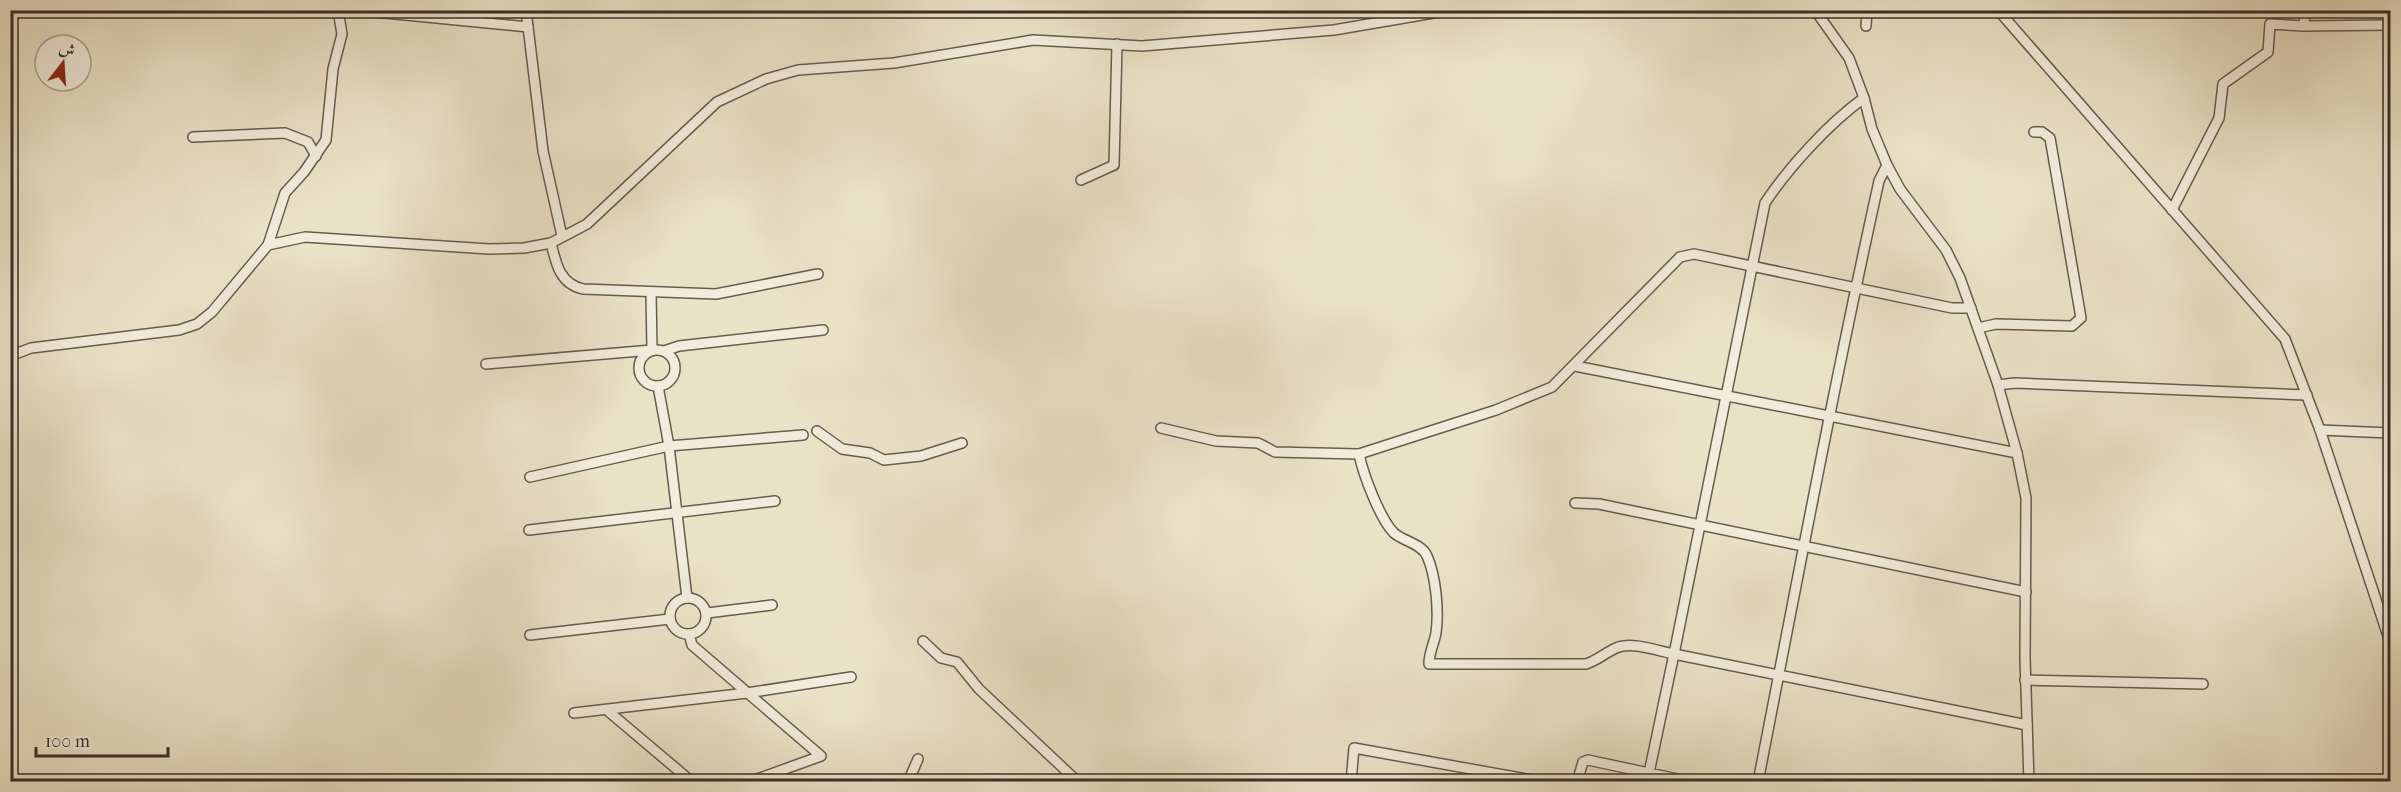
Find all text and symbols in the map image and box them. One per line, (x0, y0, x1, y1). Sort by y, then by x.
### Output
north arrow (33, 33, 93, 93)
text: ش (57, 38, 78, 61)
scale bar (36, 720, 168, 758)
text: 100 m (45, 731, 90, 752)

